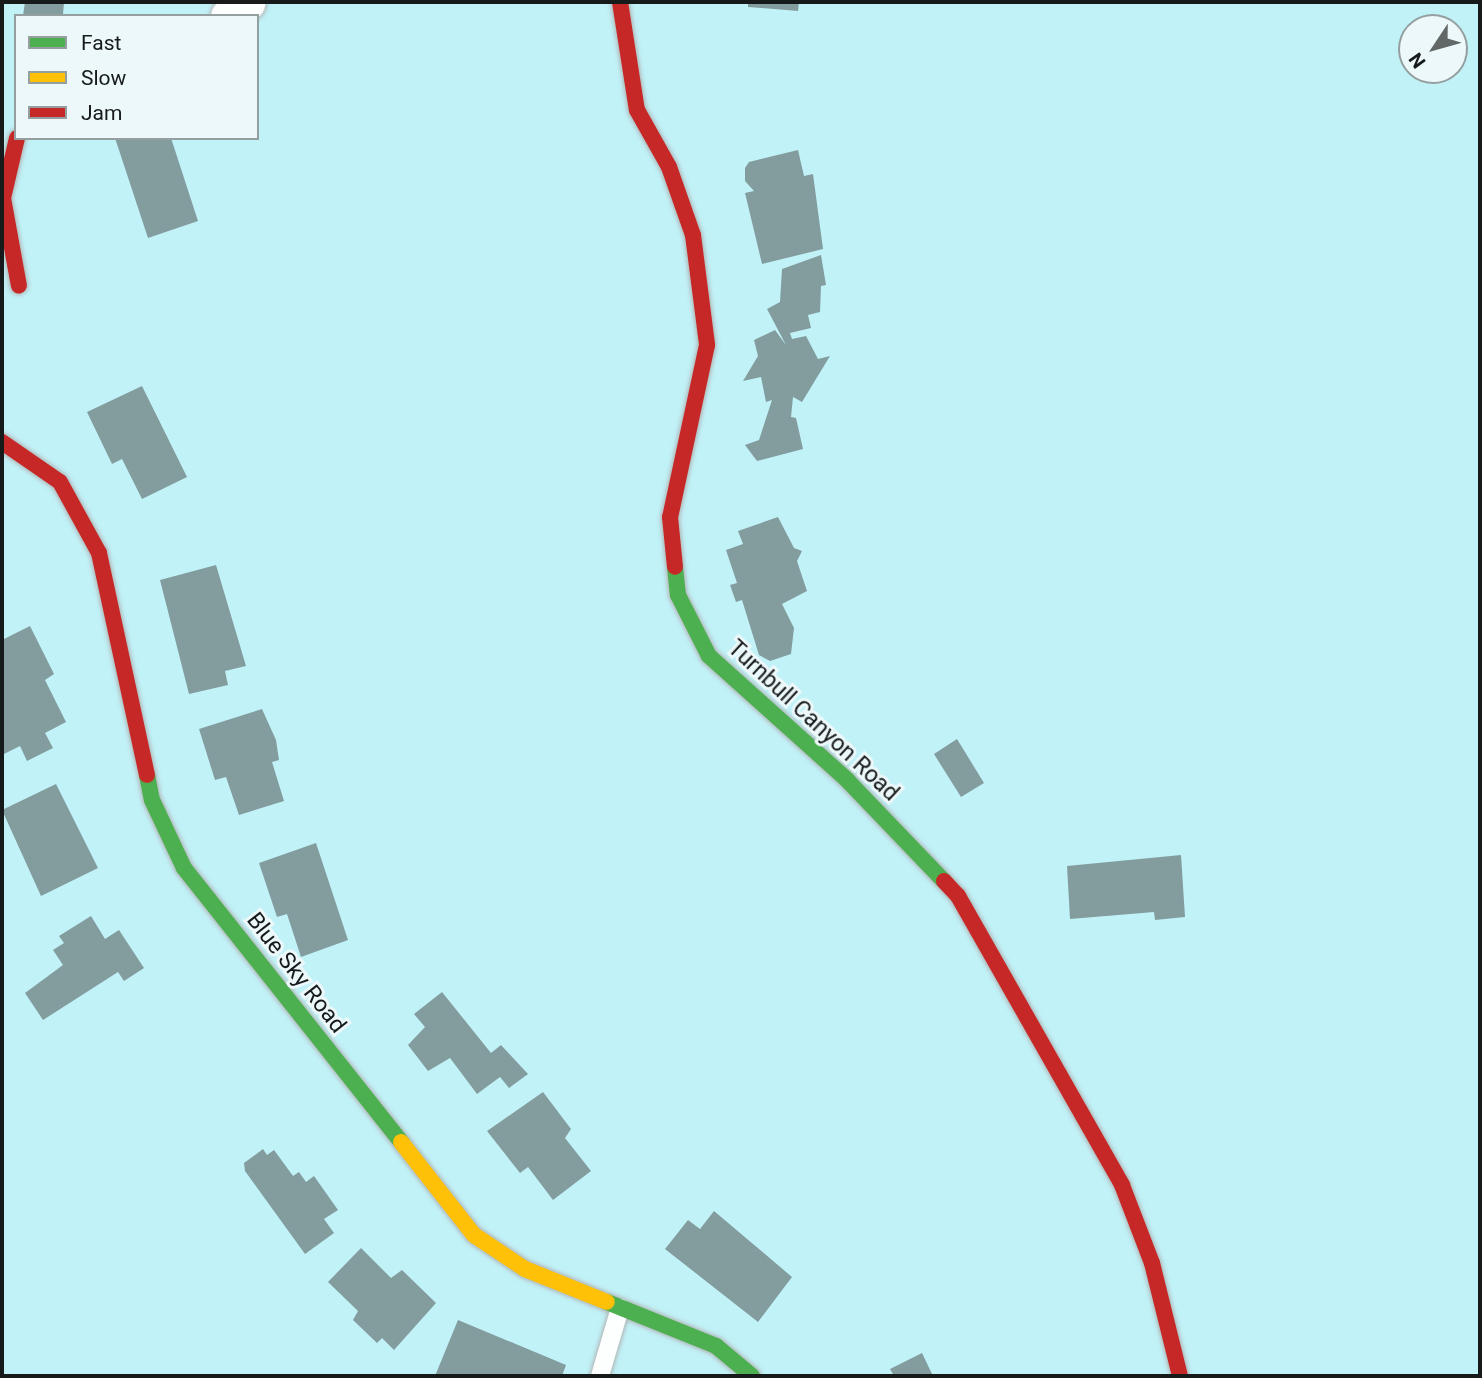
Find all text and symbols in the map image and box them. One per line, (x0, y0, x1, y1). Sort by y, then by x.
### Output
legend (14, 14, 259, 140)
north arrow (1398, 14, 1468, 84)
text: Fast (81, 31, 121, 55)
text: N (1404, 48, 1430, 73)
text: Slow (81, 66, 126, 90)
text: Jam (81, 101, 122, 125)
street label: Turnbull Canyon Road (722, 635, 904, 807)
street label: Blue Sky Road (240, 907, 352, 1039)

